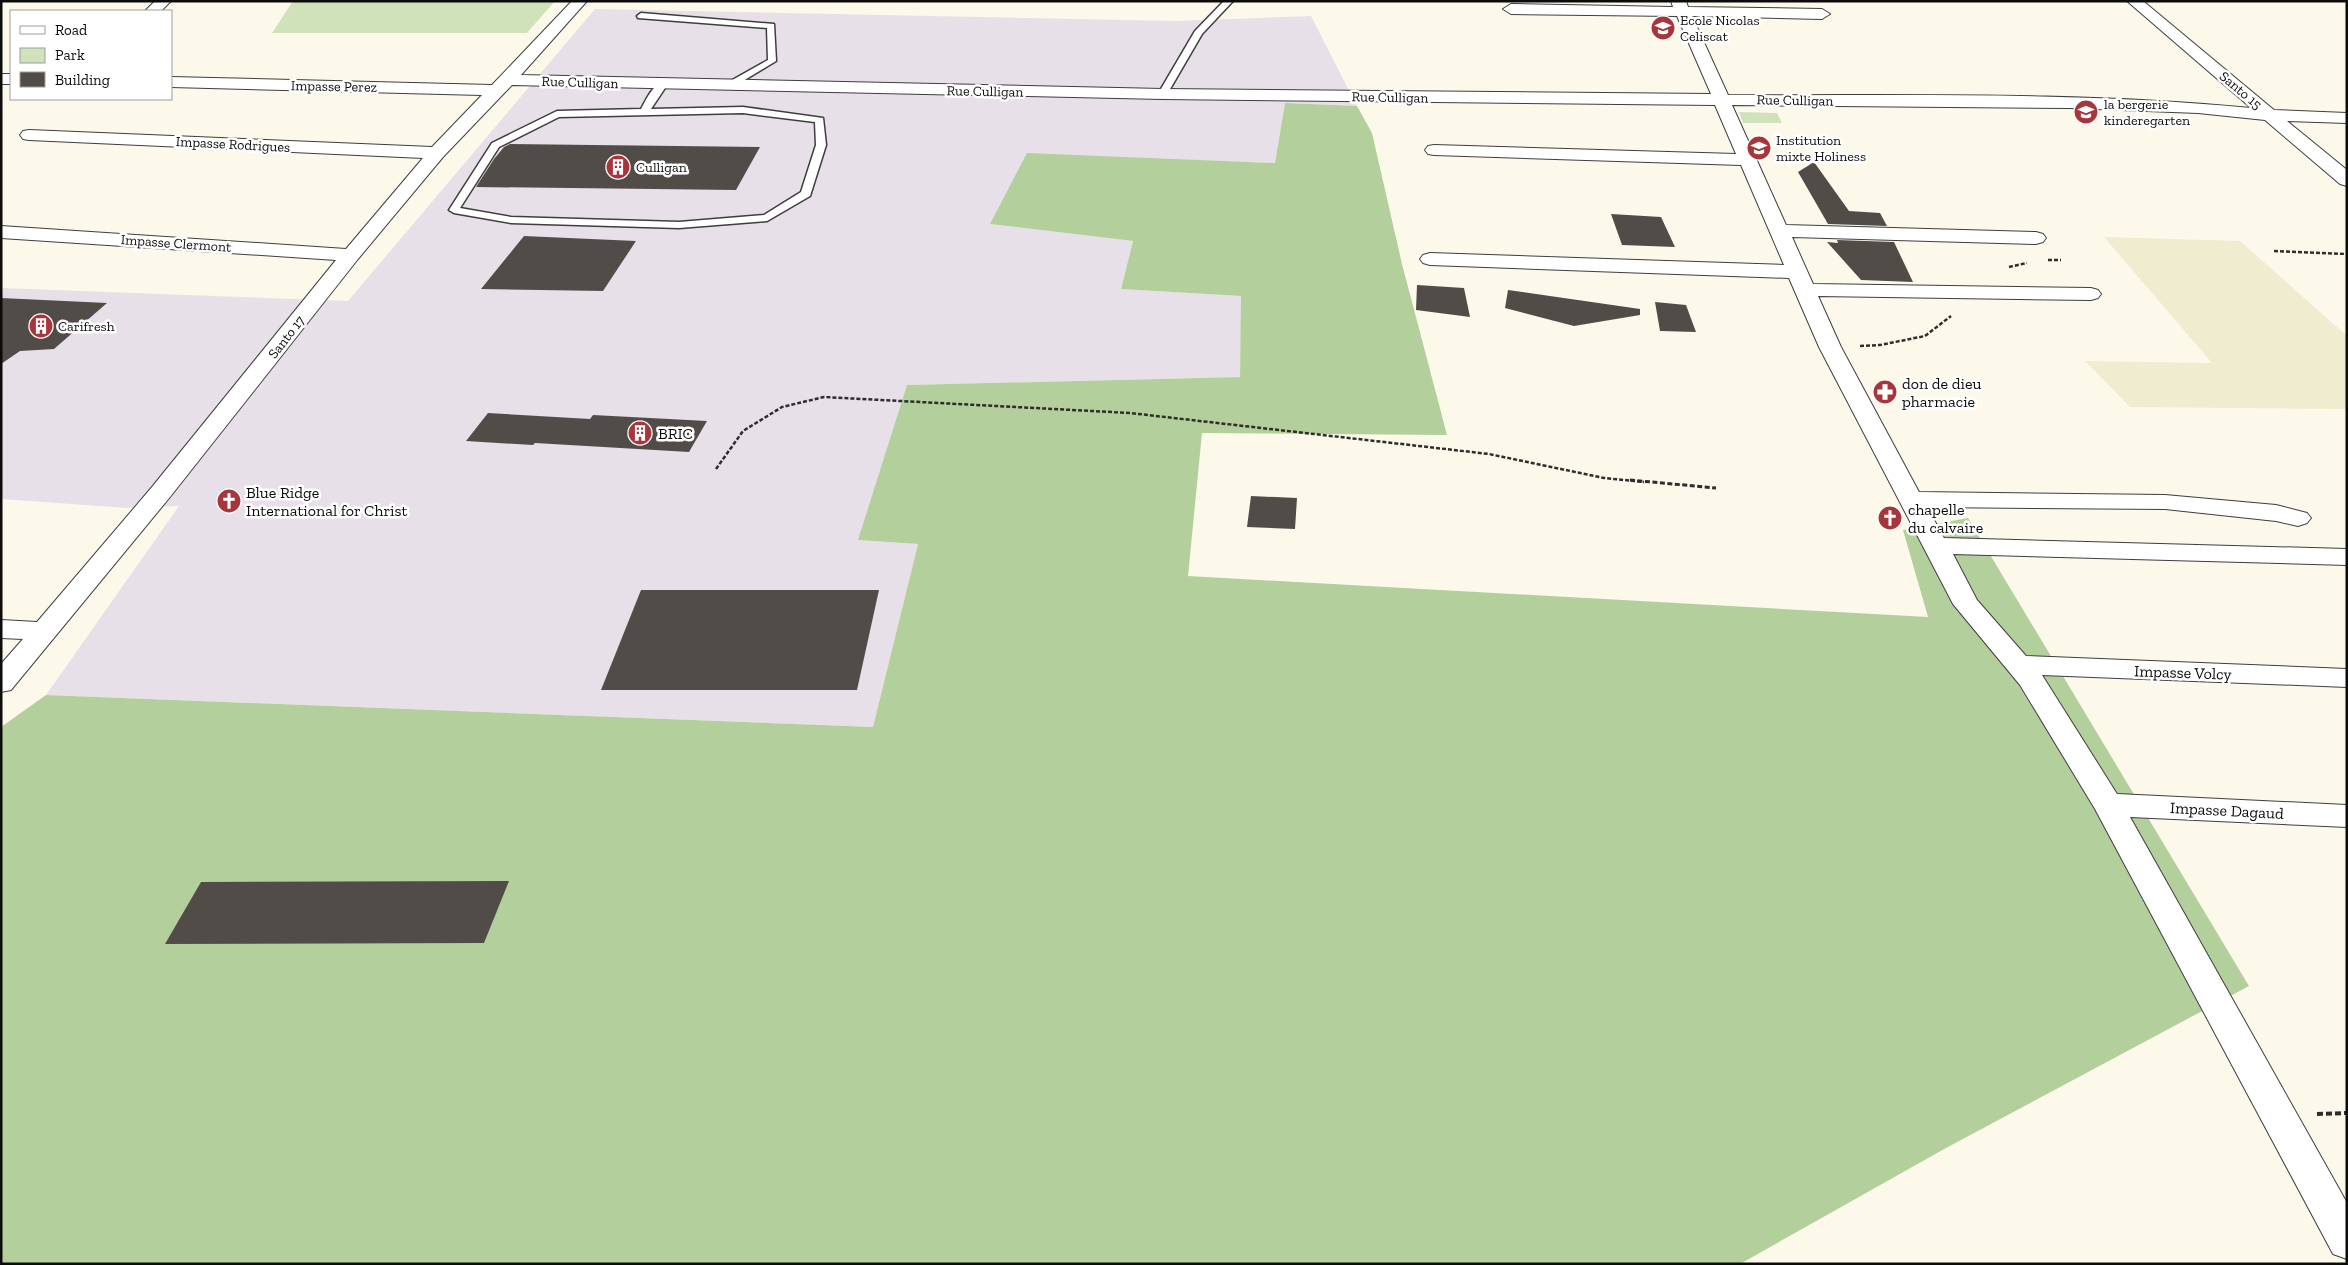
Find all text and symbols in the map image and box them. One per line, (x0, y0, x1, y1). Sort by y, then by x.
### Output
legend (10, 10, 172, 100)
place label: Ecole Nicolas Celiscat (1680, 12, 1760, 45)
school or university icon: Ecole Nicolas Celiscat (1650, 15, 1676, 41)
text: Road (55, 21, 88, 39)
text: Park (55, 46, 85, 64)
street label: Santo 15 (2216, 68, 2265, 113)
text: Building (55, 71, 110, 89)
street label: Rue Culligan (541, 73, 619, 92)
street label: Impasse Perez (291, 77, 378, 96)
street label: Rue Culligan (946, 82, 1024, 101)
street label: Rue Culligan (1351, 88, 1429, 107)
street label: Rue Culligan (1756, 91, 1834, 110)
place label: la bergerie kinderegarten (2104, 96, 2190, 129)
school or university icon: la bergerie kinderegarten (2073, 99, 2099, 125)
place label: Institution mixte Holiness (1776, 132, 1866, 165)
street label: Impasse Rodrigues (175, 133, 291, 156)
school or university icon: Institution mixte Holiness (1746, 135, 1772, 161)
building icon: Culligan (605, 154, 631, 180)
place label: Culligan (636, 159, 687, 176)
street label: Impasse Clermont (120, 231, 233, 256)
street label: Santo 17 (264, 312, 309, 362)
building icon: Carifresh (28, 313, 54, 339)
place label: Carifresh (58, 318, 115, 335)
place label: don de dieu pharmacie (1902, 374, 1982, 411)
pharmacy icon: don de dieu pharmacie (1872, 379, 1898, 405)
building icon: BRIC (627, 420, 653, 446)
place label: BRIC (658, 424, 693, 443)
place label: Blue Ridge International for Christ (246, 483, 408, 520)
church icon: Blue Ridge International for Christ (216, 488, 242, 514)
place label: chapelle du calvaire (1908, 500, 1983, 537)
church icon: chapelle du calvaire (1877, 505, 1903, 531)
street label: Impasse Volcy (2134, 661, 2233, 684)
street label: Impasse Dagaud (2170, 798, 2285, 823)

